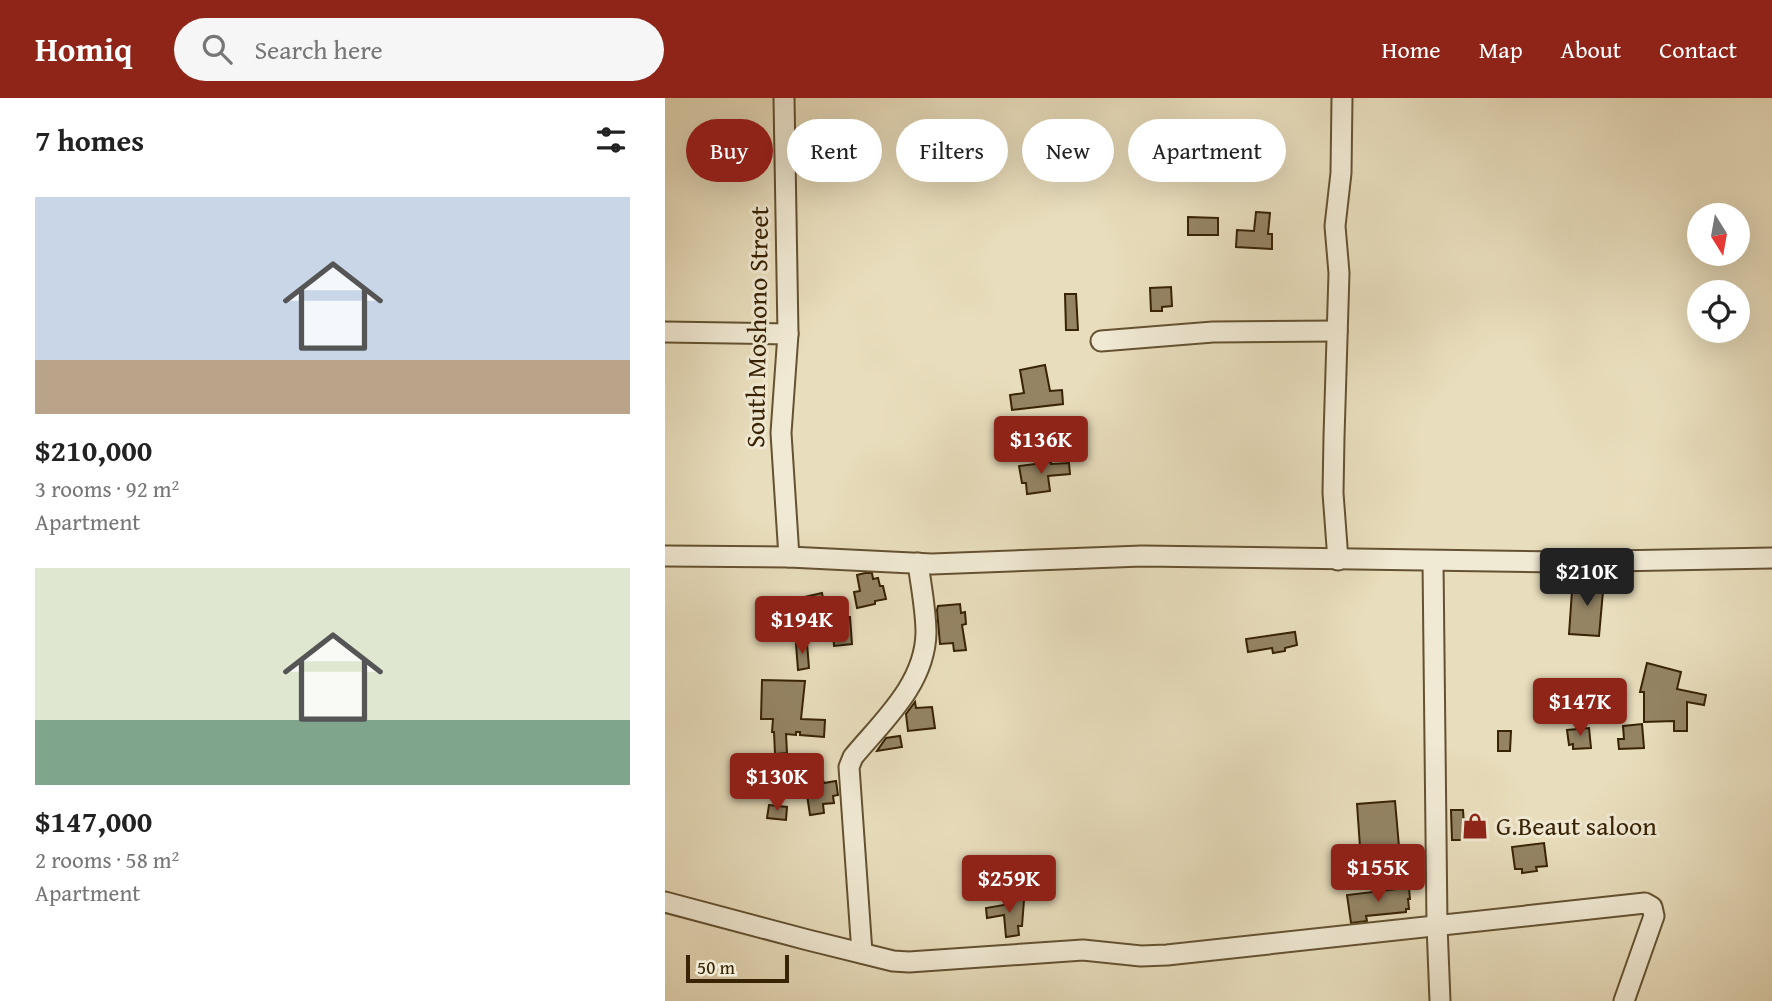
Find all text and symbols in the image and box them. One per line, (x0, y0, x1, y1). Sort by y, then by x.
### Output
search box (174, 18, 664, 81)
text: Homiq (35, 25, 132, 73)
icon: search (198, 30, 236, 68)
text: Search here (254, 30, 383, 69)
text: Home (1382, 32, 1441, 67)
text: Map (1479, 32, 1523, 67)
text: About (1561, 32, 1621, 67)
text: Contact (1659, 32, 1737, 67)
text: 7 homes (35, 118, 144, 162)
chip: Buy (686, 119, 773, 182)
chip: Rent (787, 119, 882, 182)
chip: Filters (896, 119, 1008, 182)
chip: New (1022, 119, 1114, 182)
chip: Apartment (1128, 119, 1286, 182)
icon: filters (592, 121, 630, 159)
north arrow (1687, 203, 1750, 266)
map controls (1687, 203, 1750, 343)
street label: South Moshono Street (735, 206, 778, 448)
icon: home (270, 243, 396, 369)
button: locate (1687, 280, 1750, 343)
pin: $136K (992, 416, 1090, 476)
text: $136K (1010, 422, 1072, 455)
text: $210,000 (35, 428, 152, 472)
text: 3 rooms · 92 m² (35, 472, 179, 505)
text: Apartment (35, 505, 140, 538)
pin: $210K (1538, 548, 1636, 608)
text: $210K (1556, 554, 1618, 587)
pin: $194K (753, 596, 851, 656)
text: $194K (771, 602, 833, 635)
icon: home (270, 614, 396, 740)
pin: $147K (1531, 678, 1629, 738)
text: $147K (1549, 684, 1611, 717)
pin: $130K (728, 754, 826, 813)
text: $130K (746, 759, 808, 792)
text: $147,000 (35, 799, 152, 843)
place label: G.Beaut saloon (1496, 806, 1657, 845)
shop icon: G.Beaut saloon (1460, 811, 1490, 841)
text: 2 rooms · 58 m² (35, 843, 179, 876)
pin: $155K (1329, 844, 1427, 904)
text: $155K (1347, 850, 1409, 883)
pin: $259K (960, 856, 1058, 915)
text: $259K (978, 861, 1040, 894)
text: Apartment (35, 876, 140, 909)
scale bar (686, 952, 789, 984)
text: 50 m (697, 953, 735, 981)

